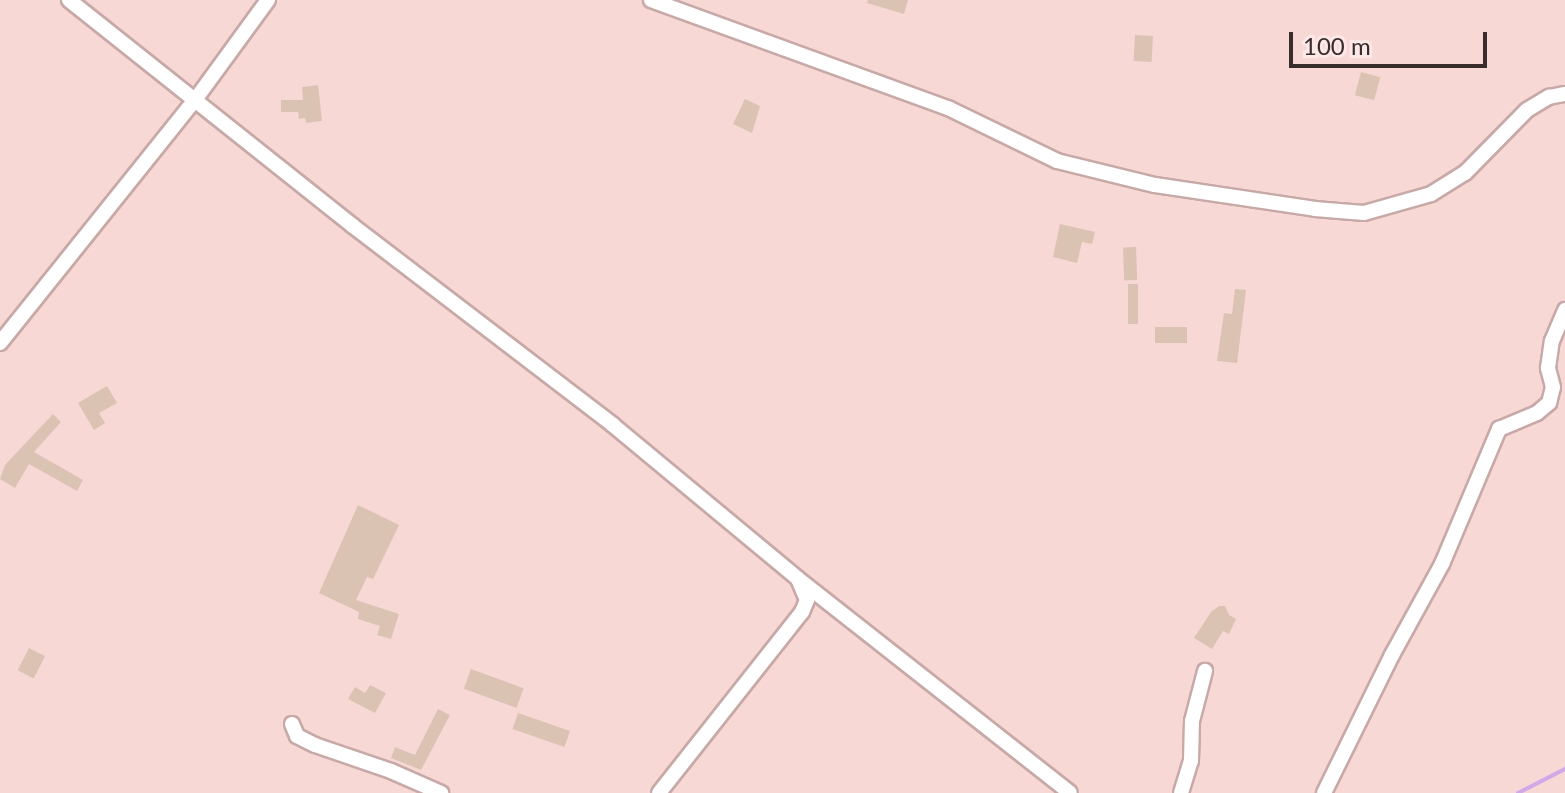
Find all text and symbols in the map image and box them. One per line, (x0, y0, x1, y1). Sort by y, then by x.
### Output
scale bar (1293, 16, 1491, 66)
text: 100 m (1303, 31, 1371, 60)

